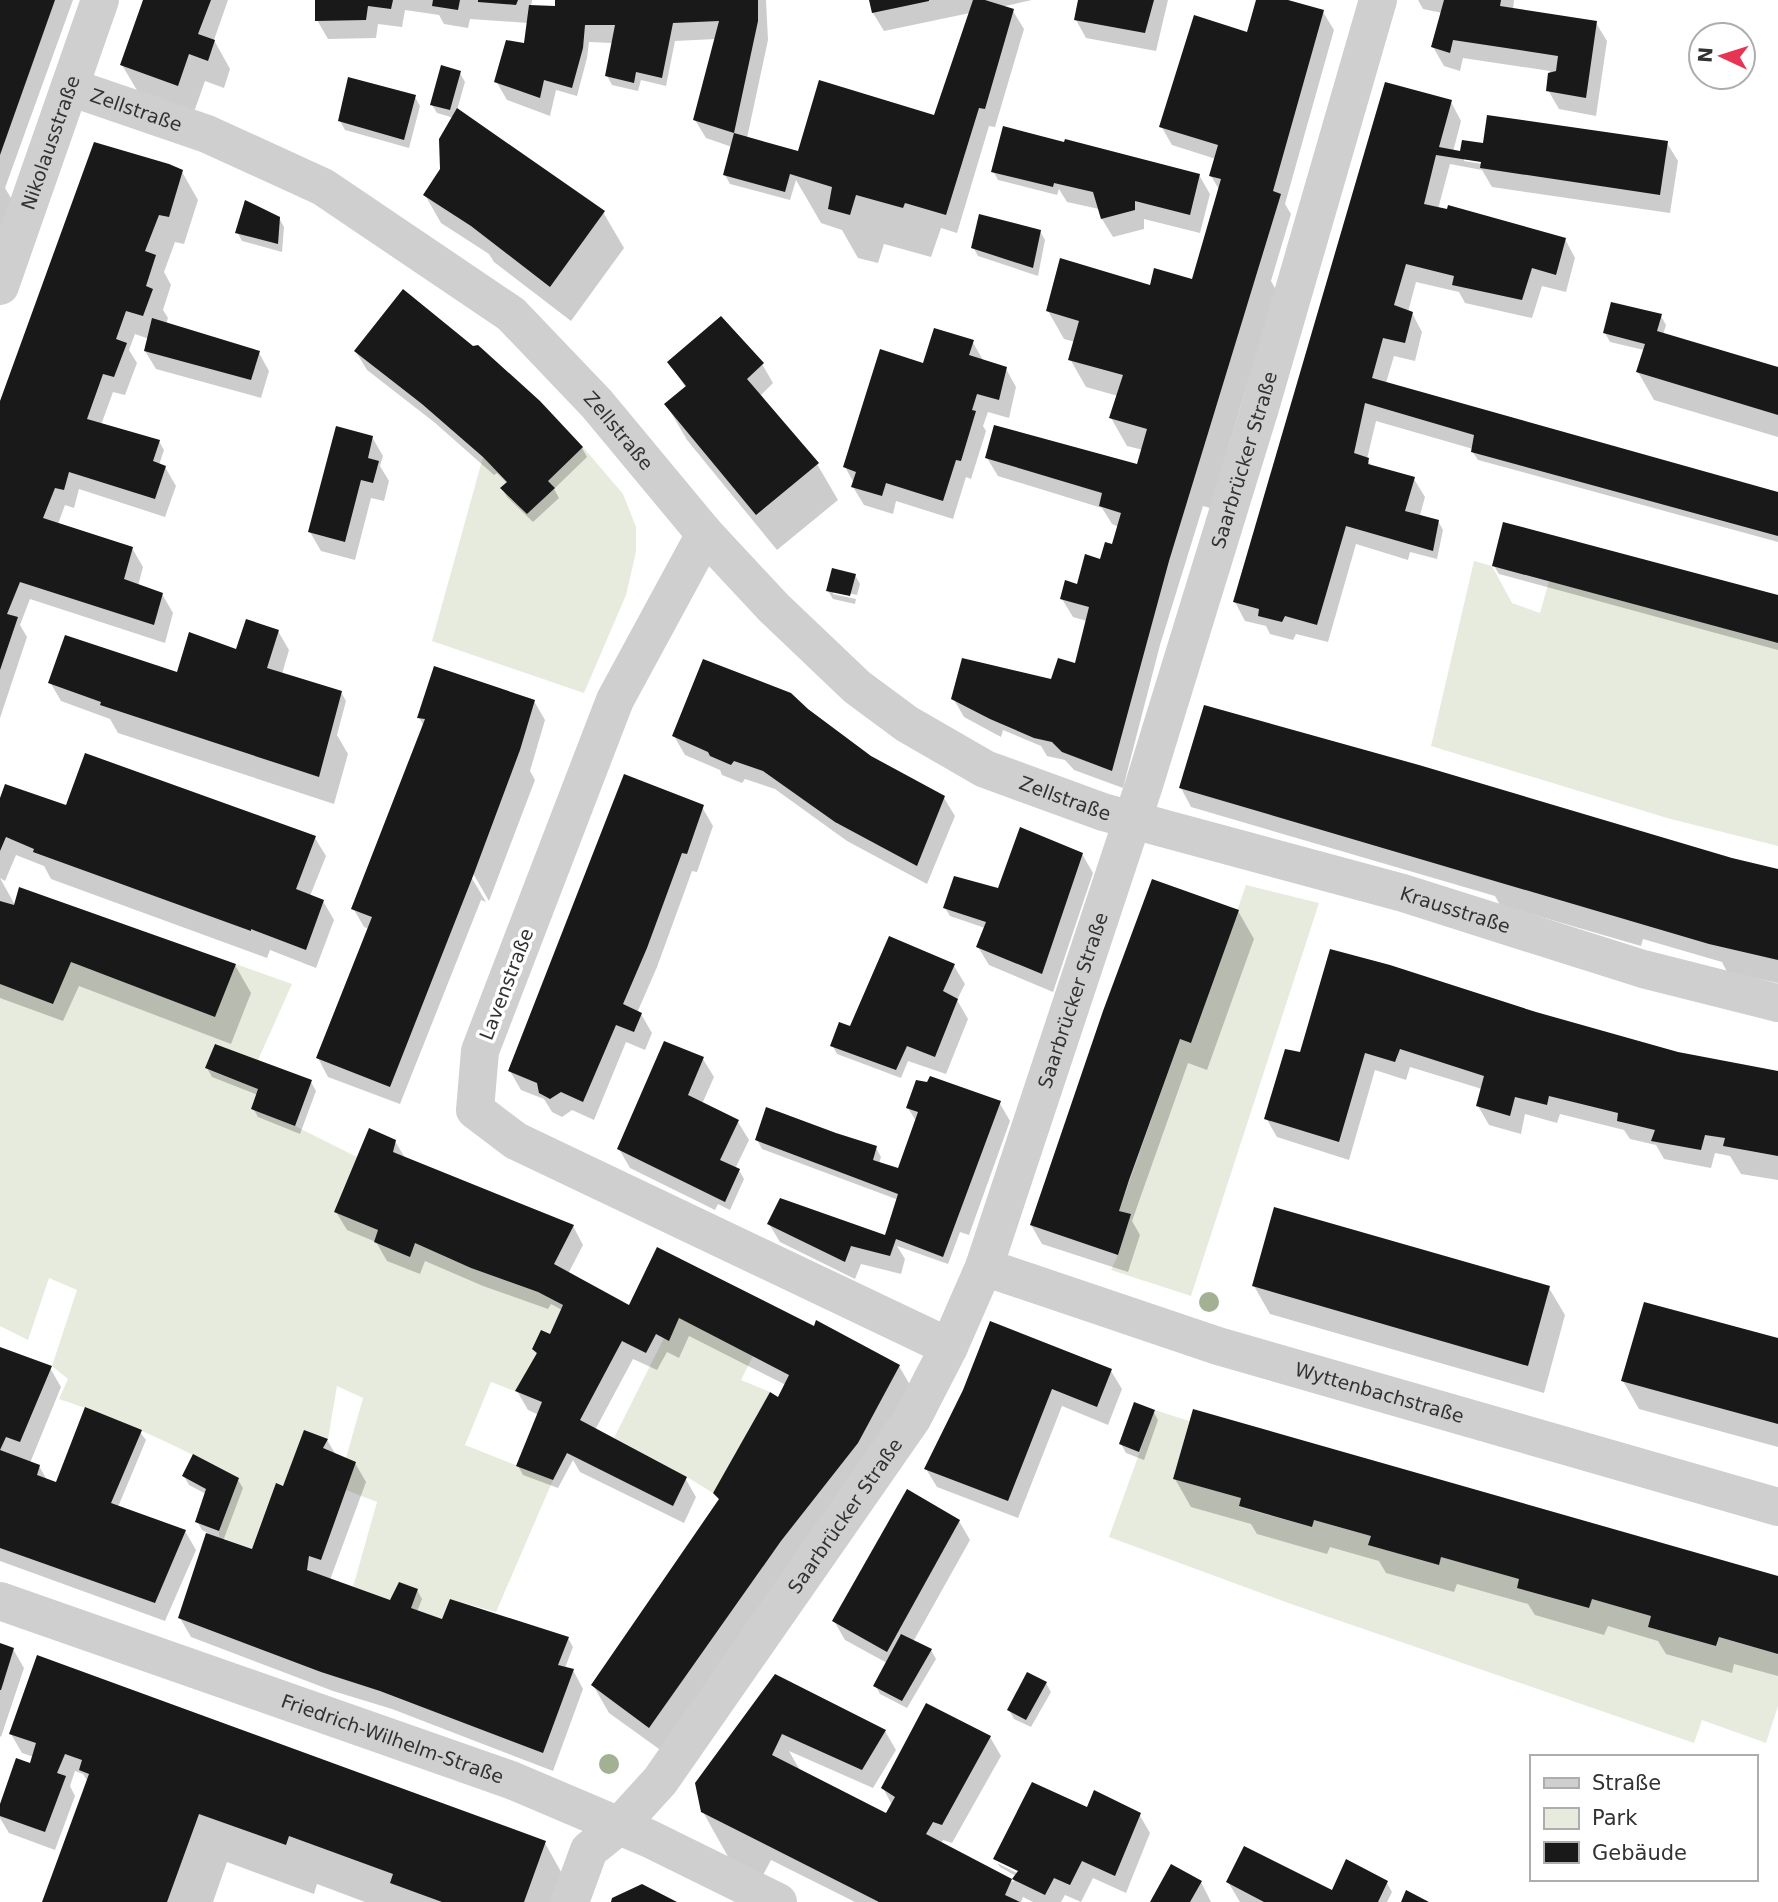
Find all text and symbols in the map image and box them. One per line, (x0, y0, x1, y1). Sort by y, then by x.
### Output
north arrow (1687, 21, 1757, 91)
text: N (1694, 46, 1717, 64)
street label: Nikolausstraße (17, 72, 84, 213)
street label: Zellstraße (87, 84, 185, 136)
street label: Saarbrücker Straße (1206, 369, 1281, 551)
street label: Zellstraße (580, 387, 658, 474)
street label: Zellstraße (1016, 771, 1113, 825)
street label: Krausstraße (1398, 882, 1513, 937)
street label: Saarbrücker Straße (1033, 909, 1112, 1091)
street label: Lavenstraße (475, 925, 537, 1043)
street label: Wyttenbachstraße (1292, 1358, 1467, 1427)
street label: Saarbrücker Straße (783, 1434, 906, 1597)
street label: Friedrich-Wilhelm-Straße (279, 1689, 507, 1788)
legend (1530, 1755, 1757, 1881)
text: Straße (1592, 1771, 1661, 1795)
text: Park (1592, 1806, 1638, 1830)
text: Gebäude (1592, 1841, 1687, 1865)

